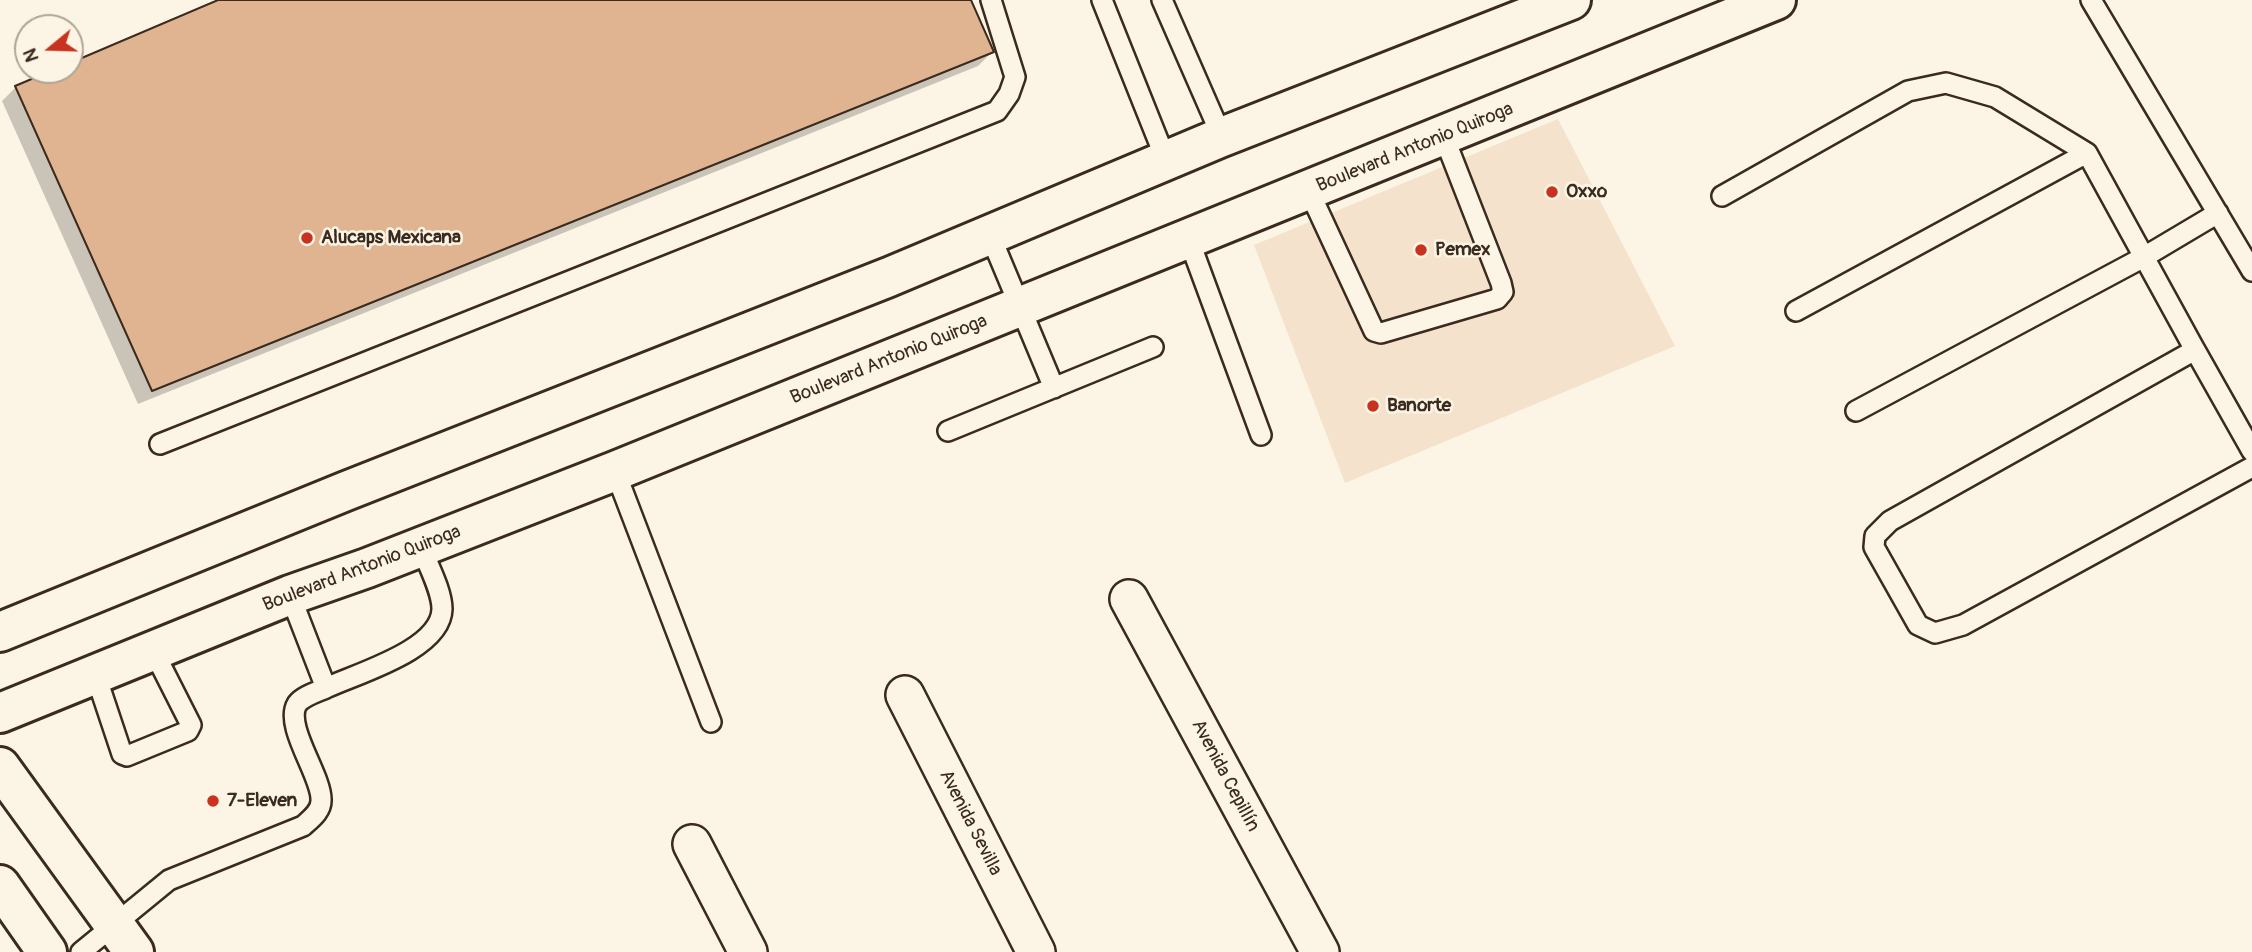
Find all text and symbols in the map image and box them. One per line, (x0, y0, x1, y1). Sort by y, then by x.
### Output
north arrow (14, 14, 84, 84)
text: N (18, 45, 44, 65)
street label: Boulevard Antonio Quiroga (1313, 98, 1517, 198)
place label: Oxxo (1566, 181, 1607, 203)
marker: Oxxo (1544, 184, 1560, 200)
place label: Alucaps Mexicana (321, 227, 461, 249)
marker: Alucaps Mexicana (299, 230, 315, 246)
place label: Pemex (1435, 239, 1490, 261)
marker: Pemex (1413, 242, 1429, 258)
street label: Boulevard Antonio Quiroga (787, 310, 991, 410)
place label: Banorte (1387, 395, 1451, 417)
marker: Banorte (1365, 398, 1381, 414)
street label: Boulevard Antonio Quiroga (260, 521, 464, 617)
street label: Avenida Cepillín (1186, 716, 1264, 836)
street label: Avenida Sevilla (934, 766, 1006, 880)
place label: 7-Eleven (227, 790, 297, 812)
marker: 7-Eleven (205, 793, 221, 809)

